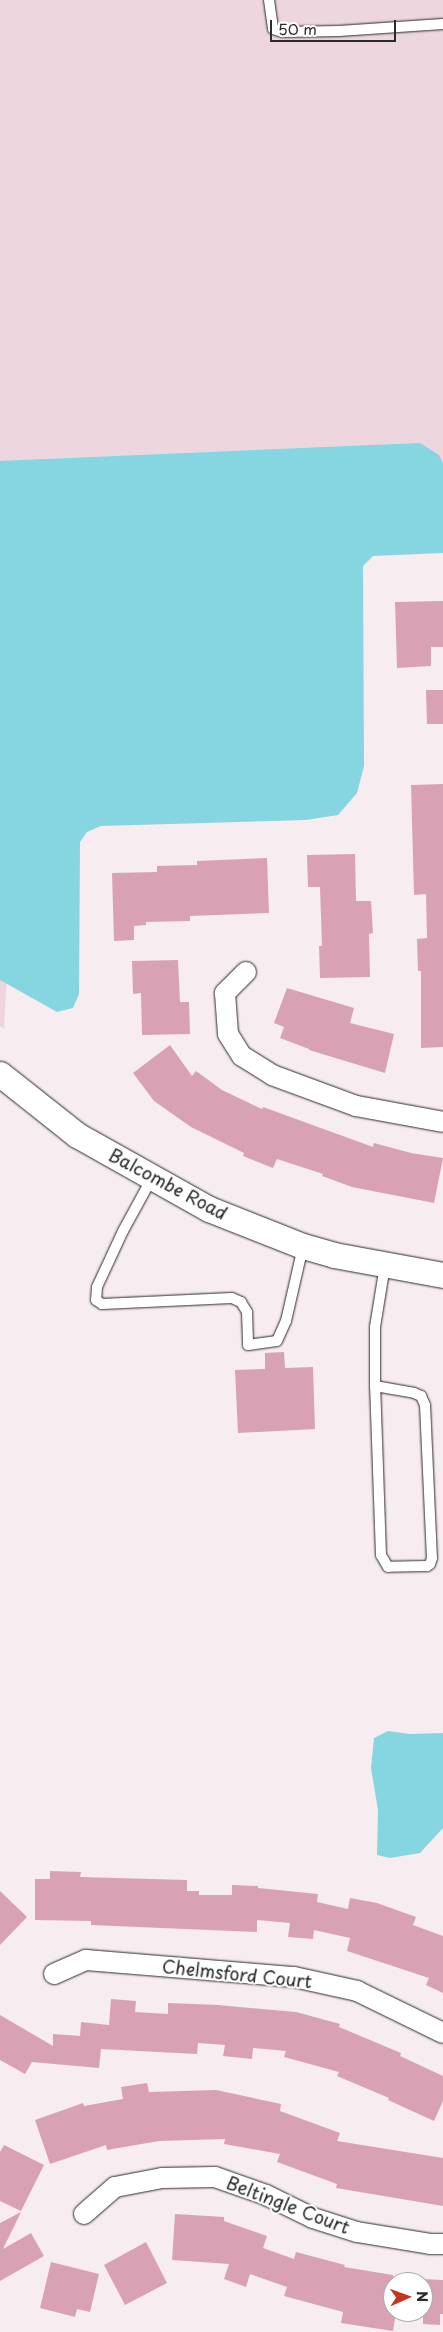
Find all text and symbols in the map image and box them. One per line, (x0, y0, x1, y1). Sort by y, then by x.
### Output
scale bar (273, 10, 399, 42)
text: 50 m (278, 17, 317, 40)
street label: Balcombe Road (104, 1143, 232, 1225)
street label: Chelmsford Court (160, 1955, 314, 1993)
street label: Beltingle Court (223, 2171, 353, 2239)
north arrow (383, 2272, 433, 2322)
text: N (412, 2291, 433, 2302)

